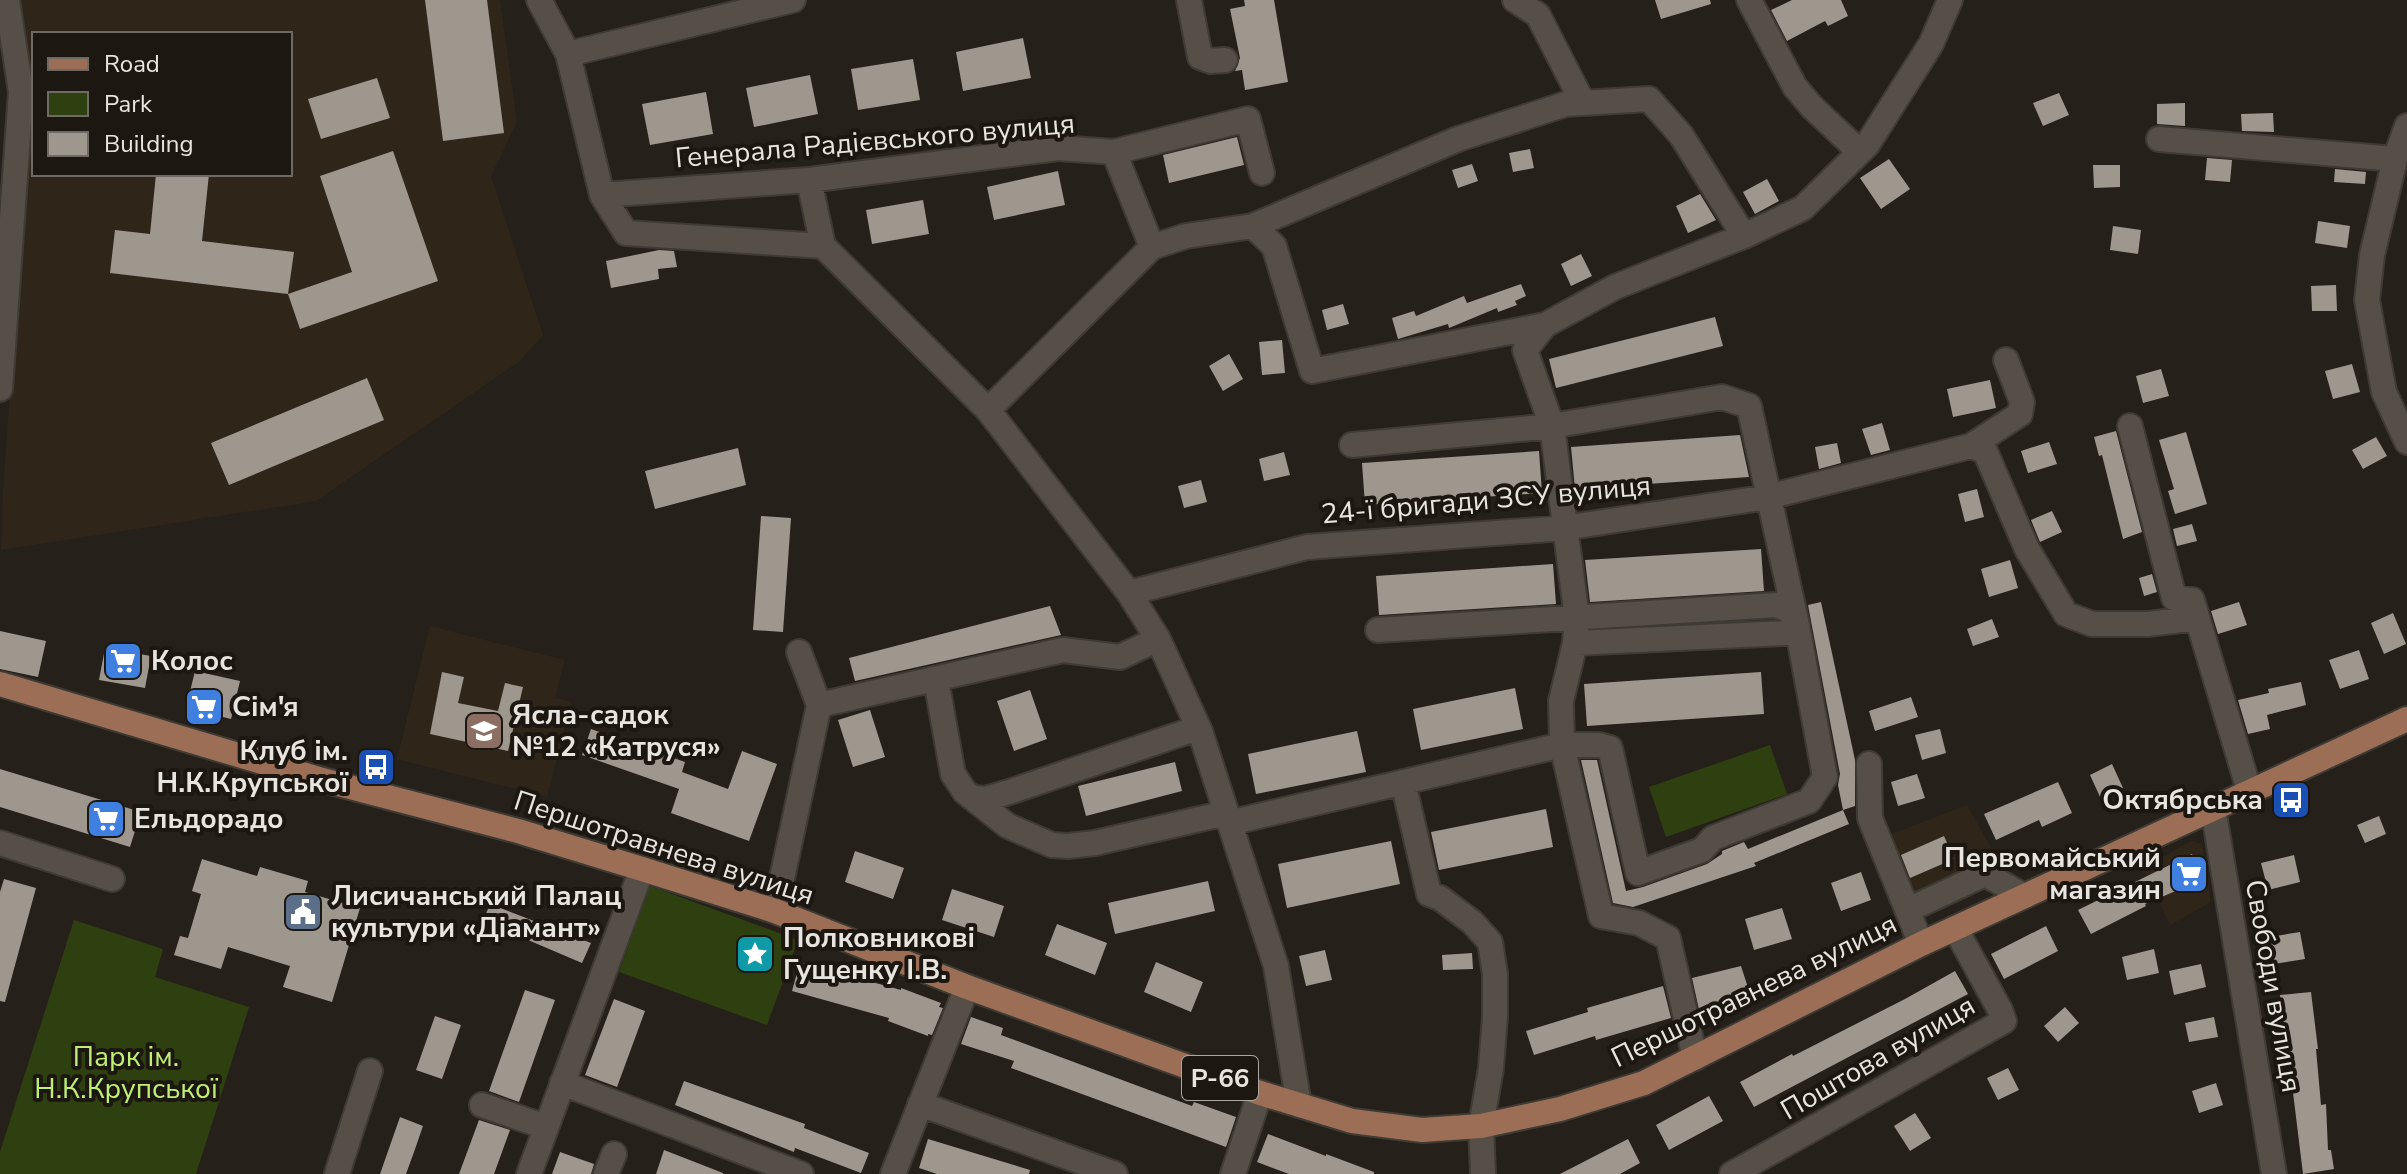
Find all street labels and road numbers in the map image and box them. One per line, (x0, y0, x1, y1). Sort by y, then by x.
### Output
street label: Генерала Радієвського вулиця (674, 105, 1076, 177)
street label: 24-ї бригади ЗСУ вулиця (1319, 467, 1653, 533)
street label: Першотравнева вулиця (509, 782, 819, 914)
street label: Свободи вулиця (2236, 877, 2310, 1095)
street label: Першотравнева вулиця (1605, 905, 1903, 1077)
street label: Поштова вулиця (1774, 987, 1982, 1129)
road number: Р-66 (1182, 1056, 1258, 1100)

